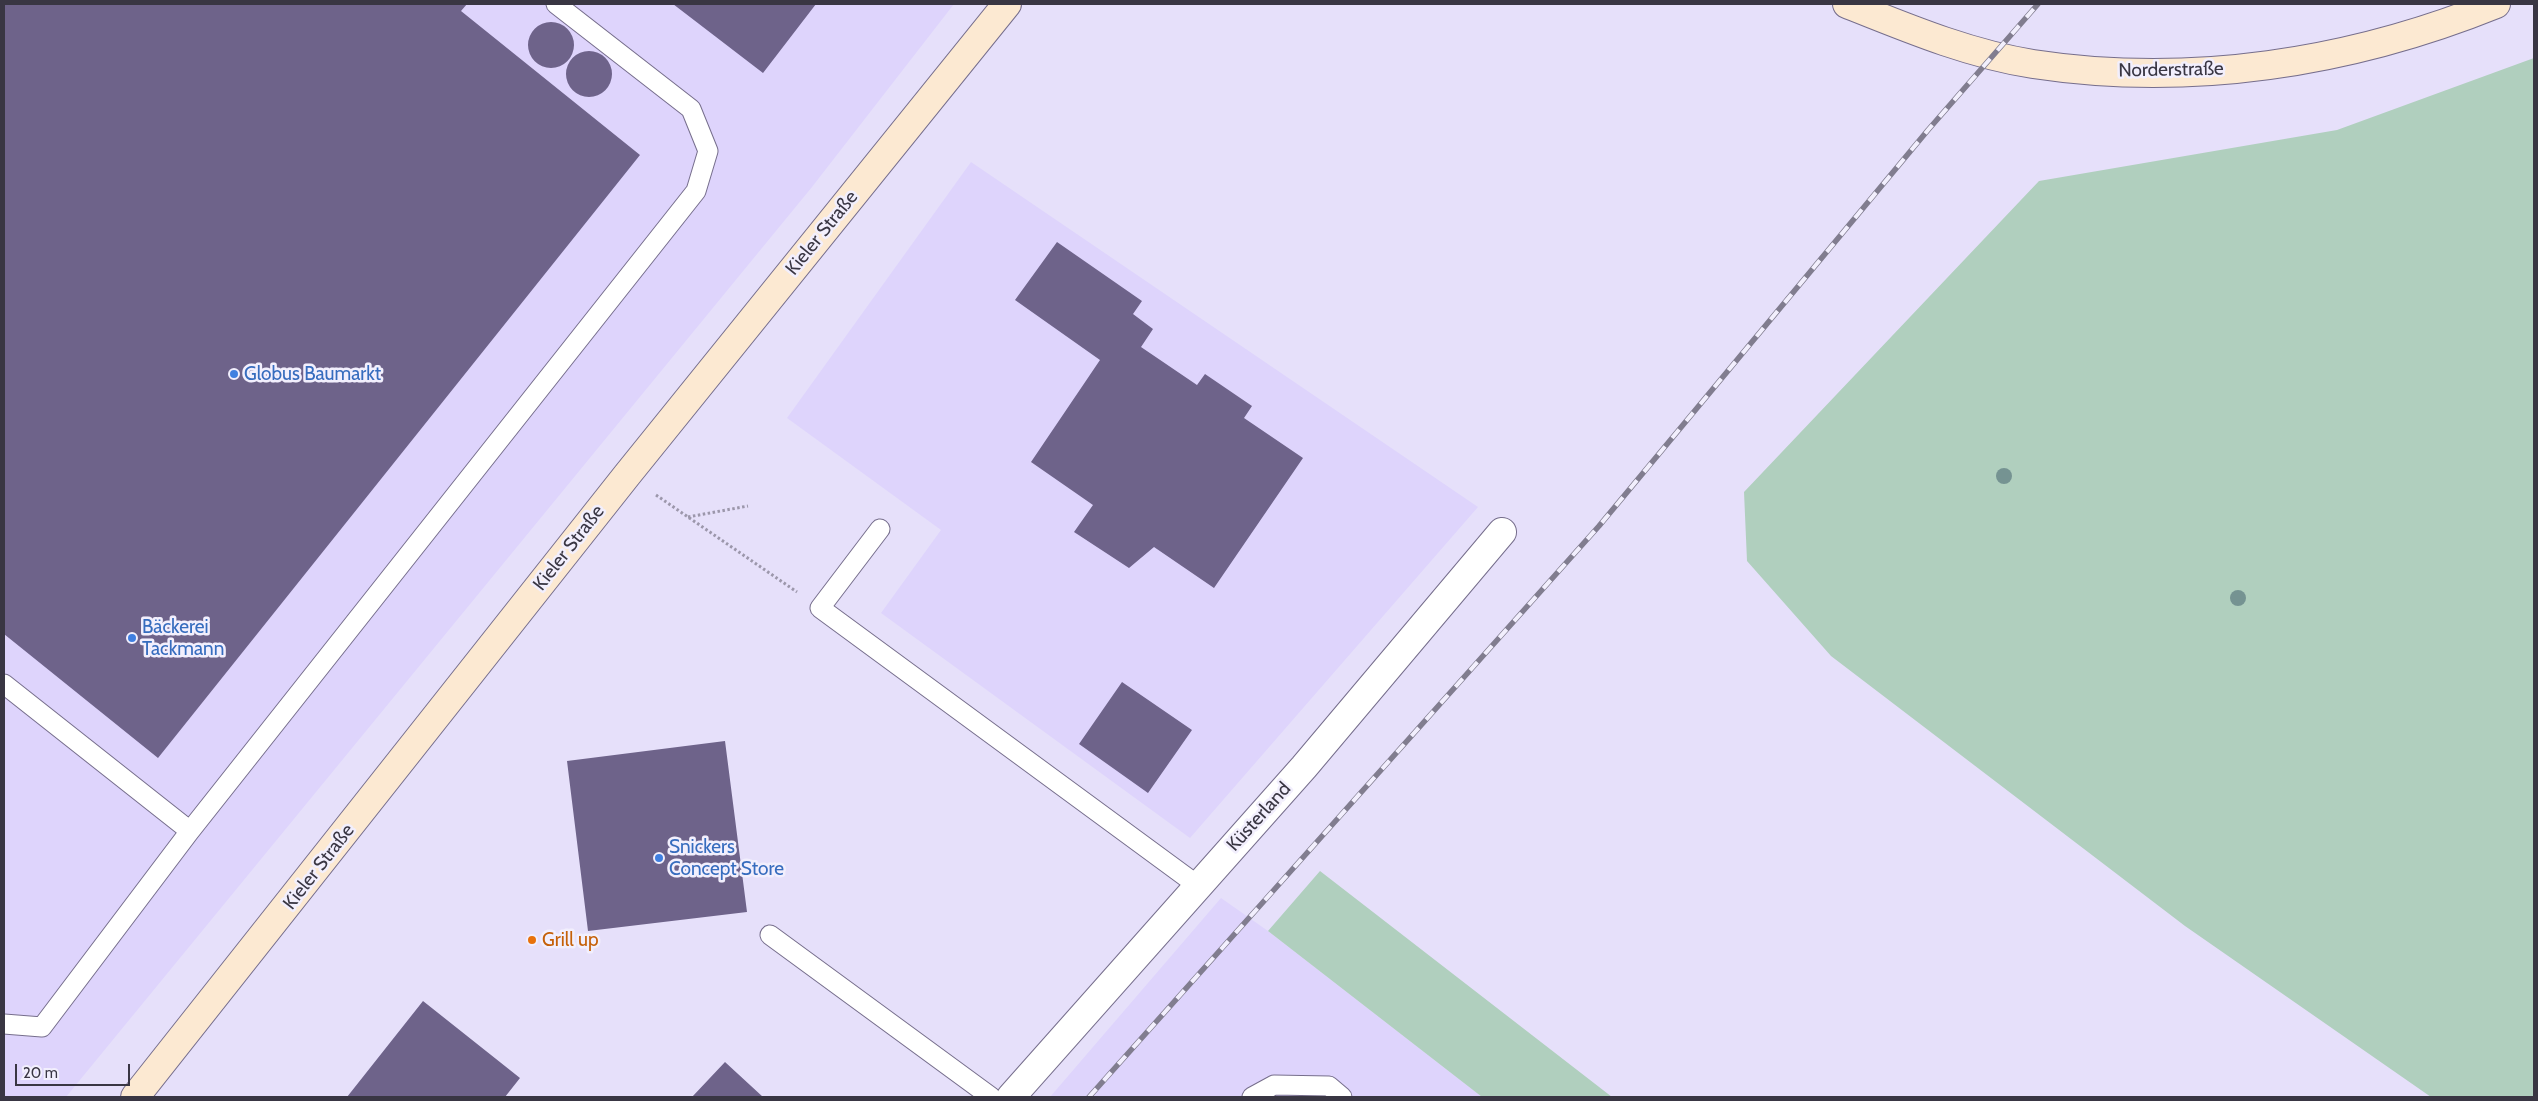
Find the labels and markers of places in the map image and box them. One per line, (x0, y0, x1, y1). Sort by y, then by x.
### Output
place label: Globus Baumarkt (244, 363, 381, 385)
marker: Globus Baumarkt (228, 368, 240, 380)
place label: Bäckerei Tackmann (142, 616, 224, 660)
marker: Bäckerei Tackmann (126, 632, 138, 644)
place label: Snickers Concept Store (669, 836, 784, 880)
marker: Snickers Concept Store (653, 852, 665, 864)
place label: Grill up (542, 929, 598, 951)
marker: Grill up (526, 934, 538, 946)

